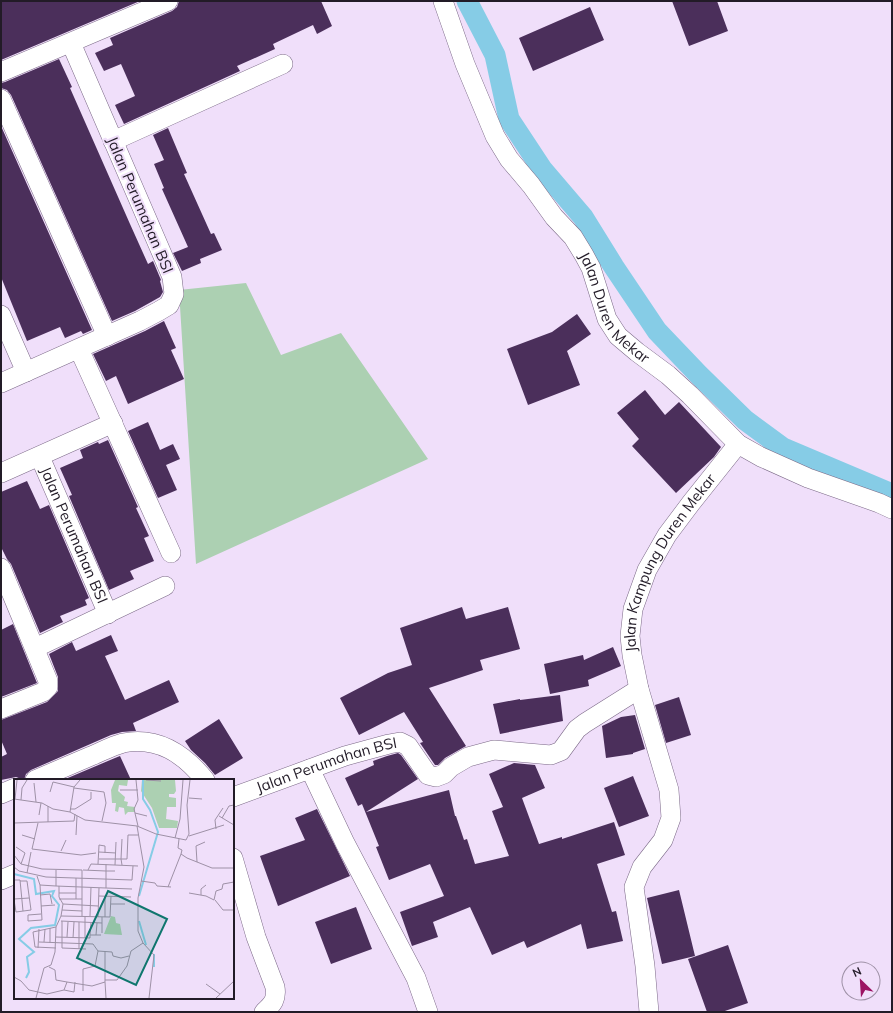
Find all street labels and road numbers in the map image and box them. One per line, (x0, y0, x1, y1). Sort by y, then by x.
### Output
street label: Jalan Perumahan BSI (103, 133, 178, 276)
street label: Jalan Duren Mekar (575, 248, 654, 367)
street label: Jalan Perumahan BSI (36, 464, 112, 606)
street label: Jalan Kampung Duren Mekar (620, 469, 720, 653)
street label: Jalan Perumahan BSI (253, 733, 398, 797)

